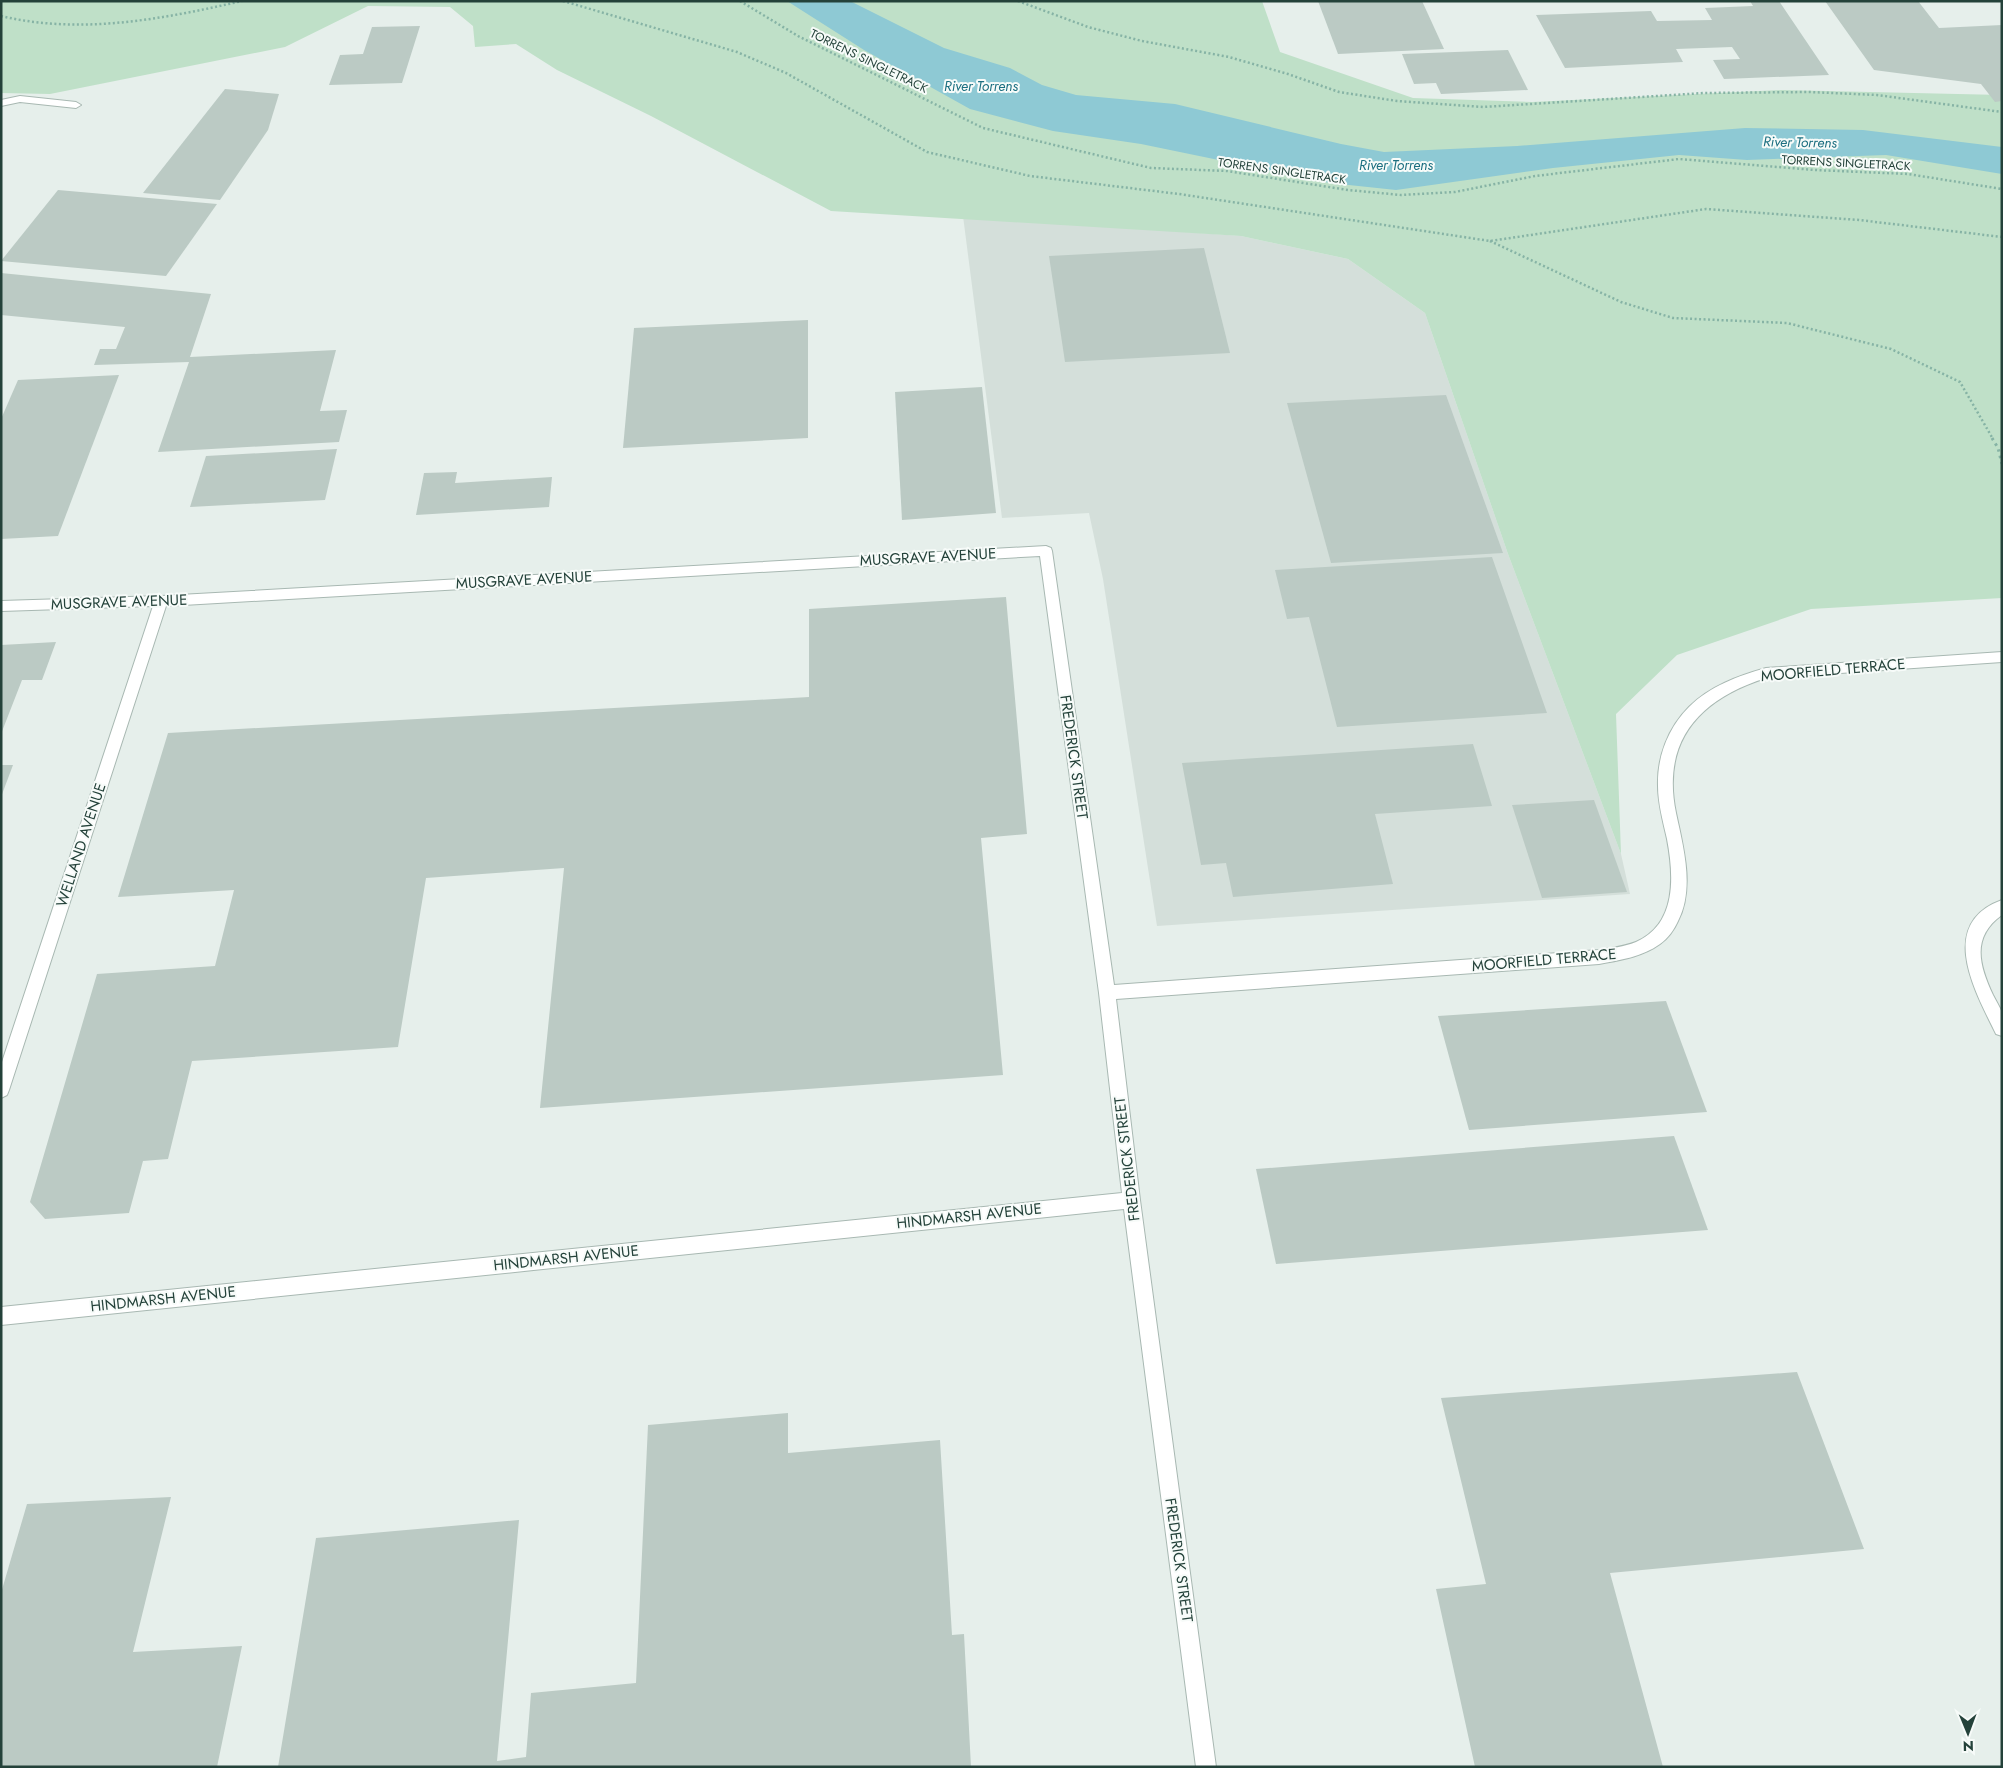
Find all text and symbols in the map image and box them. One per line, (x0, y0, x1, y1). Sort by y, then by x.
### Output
street label: TORRENS SINGLETRACK (807, 25, 931, 97)
water label: River Torrens (944, 76, 1018, 96)
water label: River Torrens (1763, 131, 1838, 153)
street label: TORRENS SINGLETRACK (1781, 151, 1911, 175)
street label: TORRENS SINGLETRACK (1217, 153, 1347, 189)
water label: River Torrens (1359, 155, 1433, 175)
street label: MUSGRAVE AVENUE (859, 542, 997, 572)
street label: MUSGRAVE AVENUE (455, 565, 593, 595)
street label: MUSGRAVE AVENUE (50, 589, 188, 615)
street label: MOORFIELD TERRACE (1760, 653, 1906, 687)
street label: FREDERICK STREET (1054, 694, 1094, 820)
street label: WELLAND AVENUE (51, 780, 111, 910)
street label: MOORFIELD TERRACE (1471, 943, 1617, 977)
street label: FREDERICK STREET (1108, 1096, 1146, 1222)
street label: HINDMARSH AVENUE (895, 1197, 1043, 1235)
street label: HINDMARSH AVENUE (492, 1239, 640, 1277)
street label: HINDMARSH AVENUE (89, 1280, 237, 1318)
street label: FREDERICK STREET (1159, 1497, 1199, 1623)
north arrow (1943, 1708, 1993, 1758)
text: N (1962, 1736, 1974, 1756)

